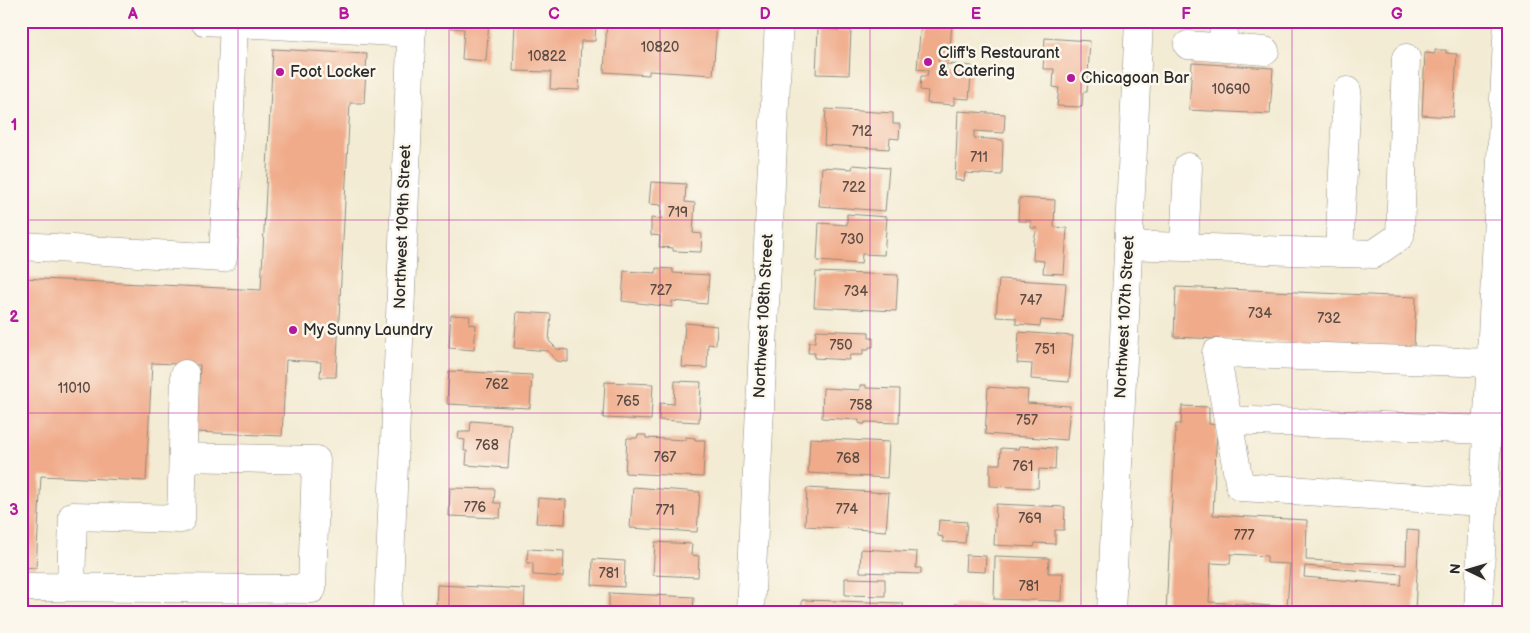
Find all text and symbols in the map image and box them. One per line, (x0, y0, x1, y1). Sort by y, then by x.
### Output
text: A (127, 5, 138, 24)
text: B (338, 5, 350, 24)
text: C (548, 5, 560, 24)
text: D (759, 5, 771, 24)
text: E (971, 5, 981, 24)
text: F (1181, 5, 1191, 24)
text: G (1391, 5, 1403, 24)
house number: 10820 (641, 39, 679, 56)
place label: Cliff's Restaurant & Catering (938, 44, 1060, 81)
house number: 10822 (528, 48, 567, 65)
marker: Cliff's Restaurant & Catering (922, 56, 934, 68)
place label: Foot Locker (290, 63, 376, 82)
marker: Foot Locker (274, 66, 286, 78)
place label: Chicagoan Bar (1081, 69, 1189, 88)
marker: Chicagoan Bar (1065, 72, 1077, 84)
house number: 10690 (1212, 81, 1250, 98)
text: 1 (11, 116, 17, 135)
house number: 712 (852, 123, 873, 140)
street label: Northwest 109th Street (391, 144, 415, 310)
house number: 711 (970, 149, 988, 166)
house number: 722 (842, 179, 866, 196)
house number: 719 (668, 204, 688, 221)
house number: 730 (840, 231, 864, 248)
street label: Northwest 108th Street (750, 233, 778, 399)
street label: Northwest 107th Street (1111, 235, 1139, 399)
house number: 727 (650, 282, 672, 299)
house number: 734 (844, 283, 868, 300)
house number: 747 (1020, 292, 1042, 309)
house number: 734 (1248, 305, 1272, 322)
text: 2 (9, 308, 19, 327)
house number: 732 (1317, 310, 1342, 327)
place label: My Sunny Laundry (303, 321, 434, 340)
marker: My Sunny Laundry (287, 324, 299, 336)
house number: 750 (829, 337, 853, 354)
house number: 751 (1035, 341, 1055, 358)
house number: 762 (485, 376, 510, 393)
house number: 11010 (58, 380, 90, 397)
house number: 765 (616, 393, 640, 410)
house number: 758 (849, 397, 873, 414)
house number: 757 (1016, 412, 1038, 429)
house number: 768 (475, 437, 499, 454)
house number: 767 (654, 449, 676, 466)
house number: 768 (836, 450, 860, 467)
house number: 761 (1013, 458, 1033, 475)
house number: 776 (464, 499, 487, 516)
text: 3 (9, 501, 19, 520)
house number: 774 (836, 501, 859, 518)
house number: 771 (655, 502, 675, 519)
house number: 769 (1018, 510, 1042, 527)
house number: 777 (1234, 527, 1254, 544)
north arrow (1442, 546, 1492, 596)
text: N (1447, 563, 1464, 575)
house number: 781 (599, 565, 619, 582)
house number: 781 (1019, 578, 1039, 595)

